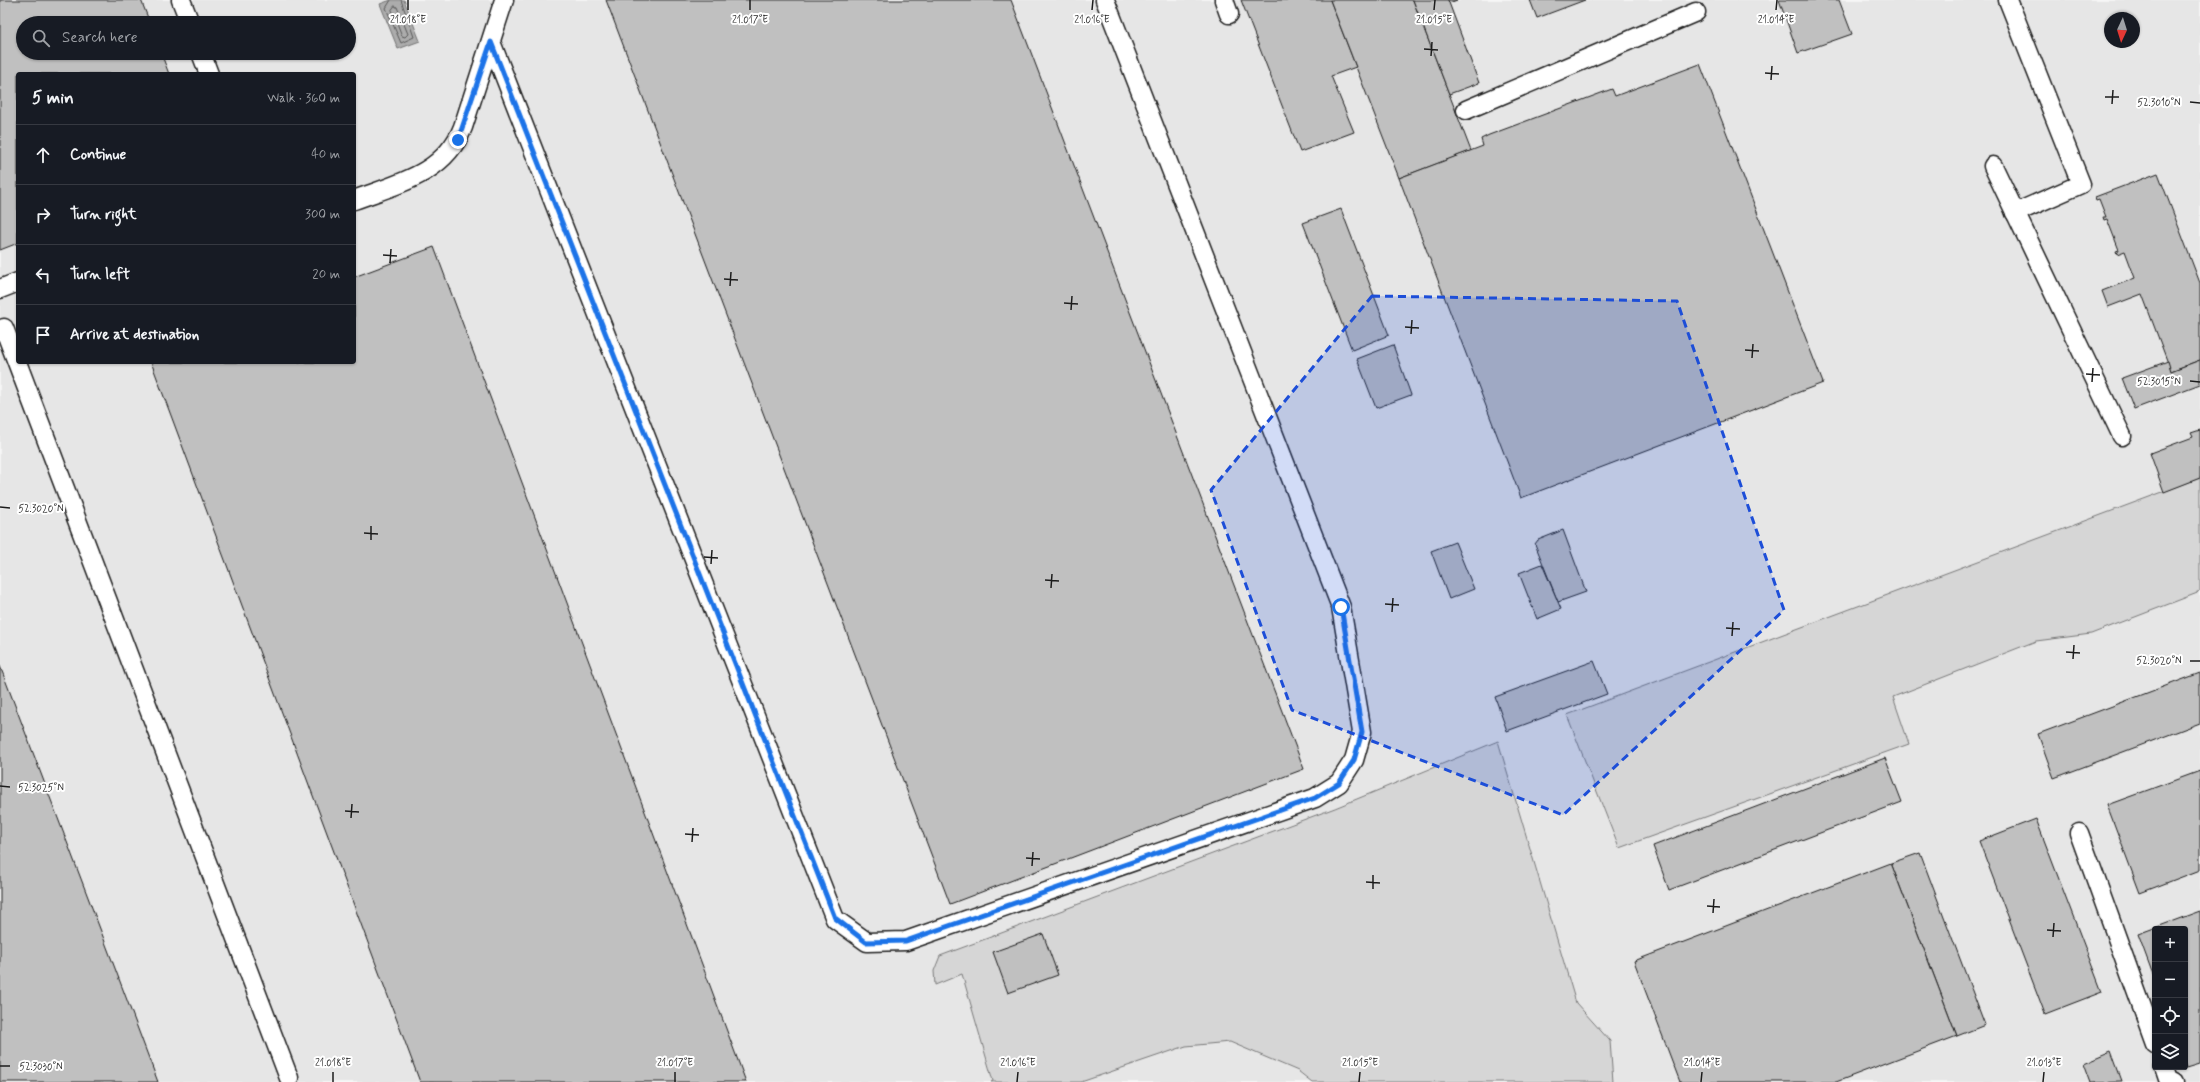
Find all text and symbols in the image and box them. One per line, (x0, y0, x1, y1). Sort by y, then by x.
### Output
north arrow (2104, 12, 2140, 48)
text: 21.018°E (390, 13, 426, 27)
text: 21.017°E (732, 13, 768, 27)
text: 21.016°E (1074, 13, 1110, 27)
text: 21.015°E (1416, 13, 1452, 27)
text: 21.014°E (1758, 13, 1794, 27)
search box (16, 16, 356, 60)
icon: search (30, 27, 52, 49)
text: Search here (62, 28, 138, 48)
text: 5 min (32, 87, 74, 109)
text: Walk · 360 m (267, 90, 340, 107)
text: 52.3010°N (2137, 96, 2181, 110)
route end (449, 131, 467, 149)
icon: ahead (32, 144, 54, 166)
text: Continue (70, 145, 126, 165)
text: 40 m (311, 146, 340, 163)
icon: right (32, 204, 54, 226)
text: Turn right (70, 205, 137, 225)
text: 300 m (305, 206, 340, 223)
icon: left (32, 264, 54, 286)
text: Turn left (70, 265, 130, 285)
text: 20 m (312, 266, 340, 283)
icon: arrive (32, 324, 54, 346)
text: Arrive at destination (70, 325, 199, 345)
text: 52.3015°N (2137, 375, 2181, 389)
text: 52.3020°N (18, 502, 64, 516)
route start (1332, 598, 1350, 616)
text: 52.3020°N (2136, 654, 2182, 668)
text: 52.3025°N (18, 781, 64, 795)
map controls (2152, 926, 2188, 1070)
button: + (2152, 926, 2188, 962)
button: − (2152, 962, 2188, 998)
button: locate (2152, 998, 2188, 1034)
button: layers (2152, 1034, 2188, 1070)
text: 21.018°E (315, 1056, 351, 1070)
text: 21.017°E (657, 1056, 693, 1070)
text: 21.016°E (1000, 1056, 1036, 1070)
text: 21.015°E (1342, 1056, 1378, 1070)
text: 21.014°E (1684, 1056, 1720, 1070)
text: 21.013°E (2027, 1056, 2062, 1070)
text: 52.3030°N (19, 1060, 63, 1074)

